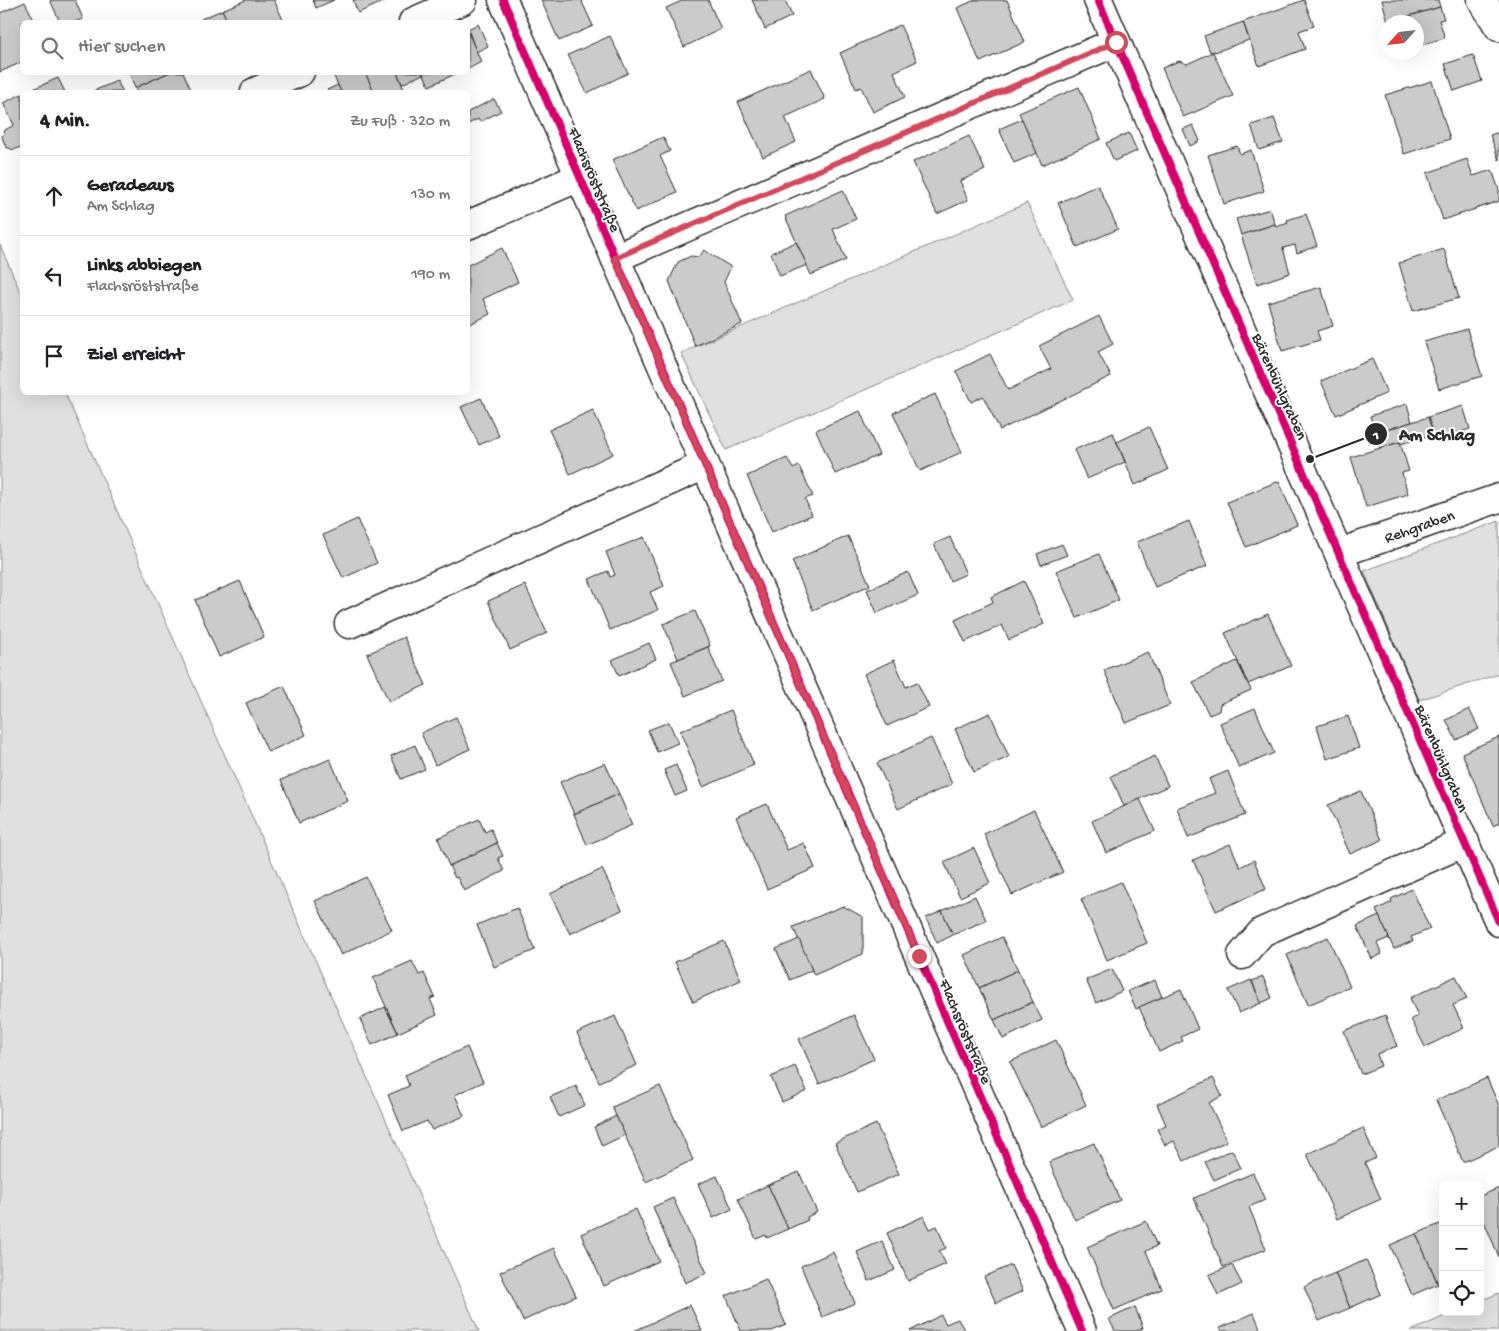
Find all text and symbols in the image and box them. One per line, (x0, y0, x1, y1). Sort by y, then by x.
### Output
north arrow (1379, 15, 1424, 60)
search box (20, 20, 470, 75)
route start (1105, 31, 1128, 54)
icon: search (38, 34, 66, 62)
text: Hier suchen (78, 36, 165, 59)
text: 4 Min. (40, 110, 91, 135)
text: Zu Fuß · 320 m (350, 113, 450, 132)
street label: Flachsröststraße (562, 124, 624, 236)
text: Geradeaus (87, 175, 173, 198)
icon: ahead (40, 182, 68, 210)
text: 130 m (411, 186, 450, 205)
text: Am Schlag (87, 198, 155, 217)
text: Links abbiegen (87, 255, 201, 278)
icon: left (40, 262, 68, 290)
text: 190 m (411, 266, 450, 285)
text: Flachsröststraße (87, 278, 199, 297)
street label: Bärenbühlgraben (1245, 330, 1310, 444)
icon: arrive (40, 342, 68, 370)
text: Ziel erreicht (87, 344, 184, 367)
callout: Am Schlag (1364, 417, 1485, 450)
text: Am Schlag (1398, 426, 1475, 447)
text: 1 (1372, 427, 1379, 445)
street label: Rehgraben (1382, 507, 1458, 549)
street label: Bärenbühlgraben (1408, 702, 1471, 816)
route end (908, 945, 931, 968)
street label: Flachsröststraße (933, 976, 995, 1088)
map controls (1439, 1181, 1484, 1316)
button: + (1439, 1181, 1484, 1226)
button: − (1439, 1226, 1484, 1271)
button: locate (1439, 1271, 1484, 1316)

